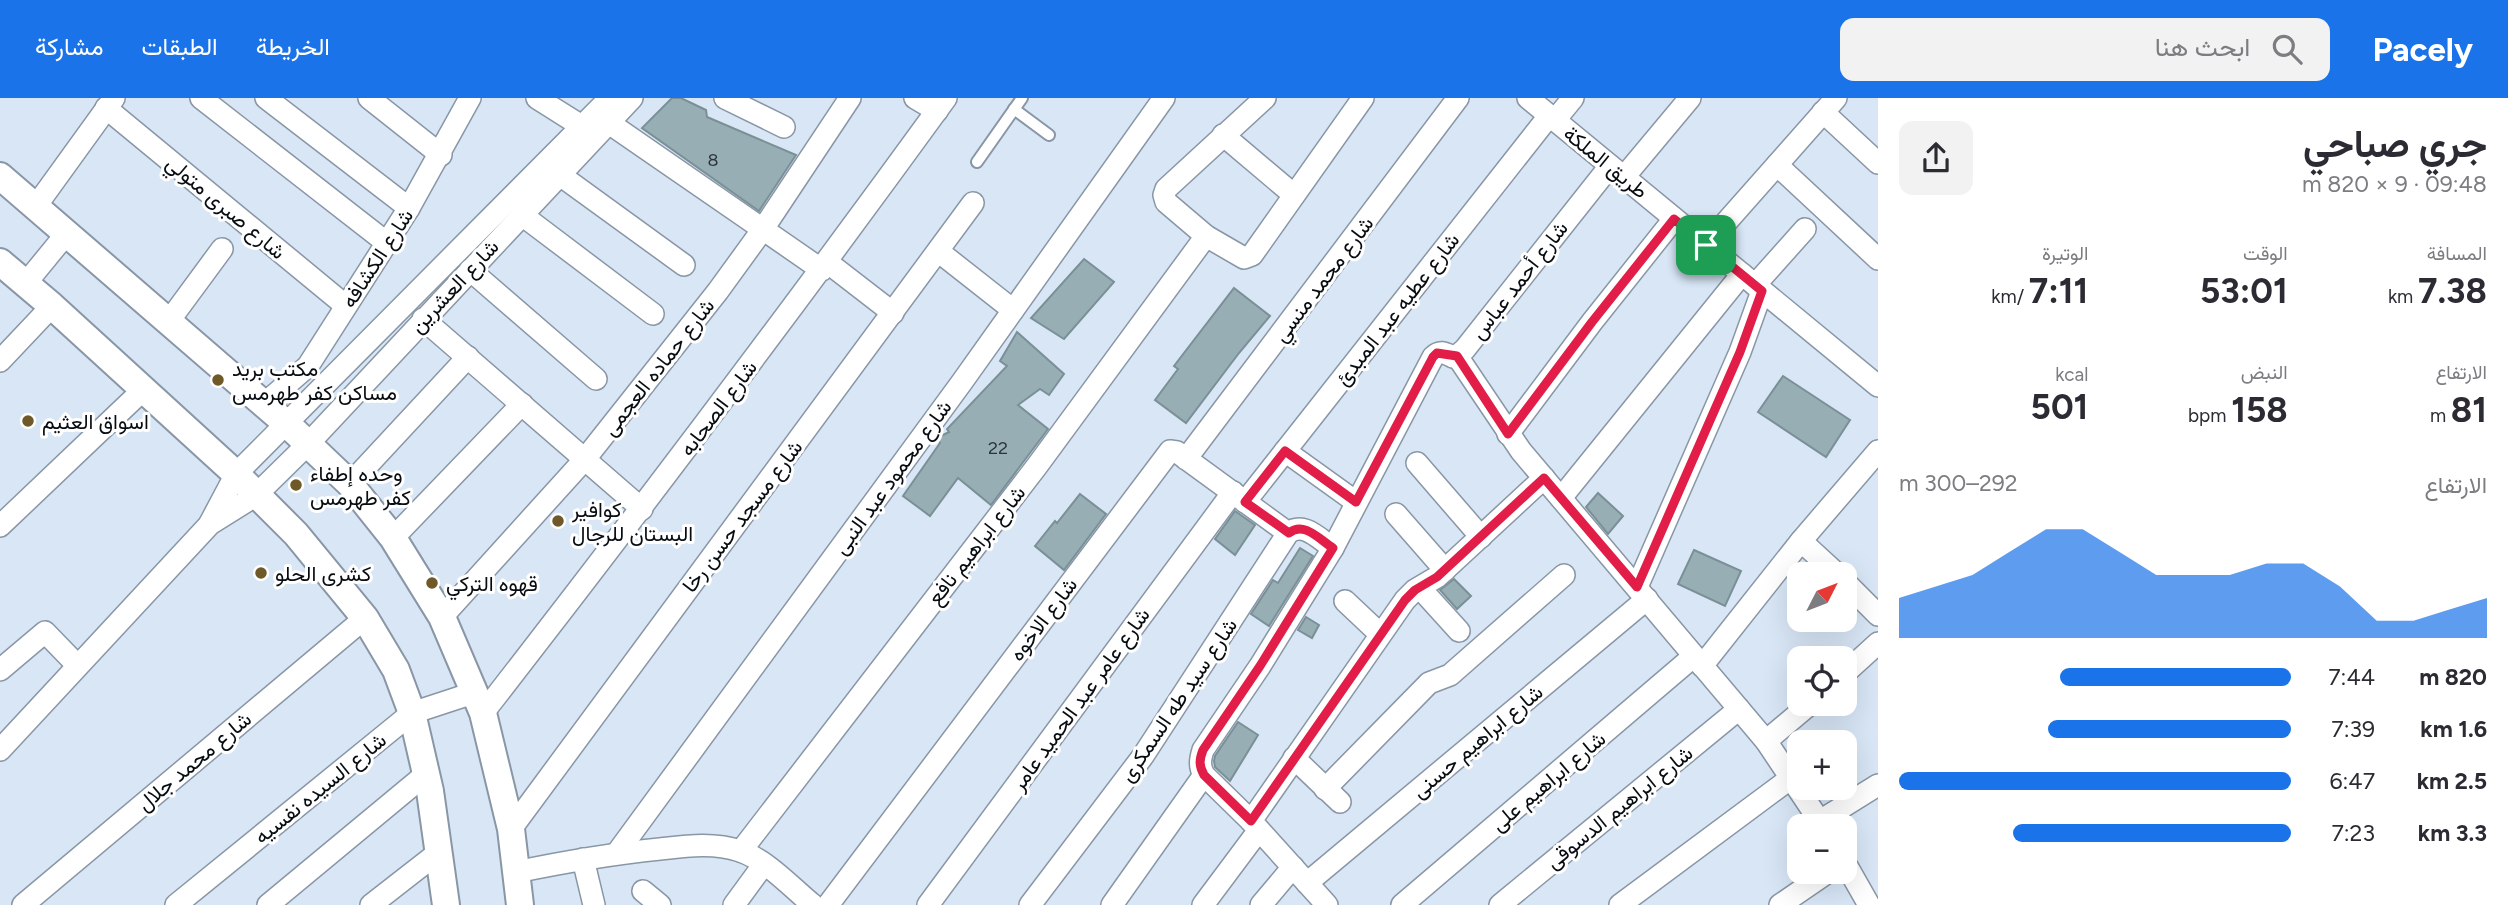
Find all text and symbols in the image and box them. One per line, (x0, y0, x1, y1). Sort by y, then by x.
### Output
search box (1840, 18, 2330, 81)
icon: search (2268, 30, 2306, 68)
text: Pacely (2372, 30, 2473, 69)
text: ابحث هنا (2155, 31, 2250, 63)
text: مشاركة (35, 32, 103, 61)
text: الطبقات (141, 32, 218, 61)
text: الخريطة (256, 32, 330, 61)
street label: طريق الملكة (1558, 121, 1653, 204)
button: share (1899, 121, 1973, 195)
text: جري صباحي (2303, 121, 2487, 167)
house number: 8 (707, 149, 719, 171)
street label: شارع صبرى متولي (158, 150, 291, 268)
text: 09:48 · 9 × 820 m (2302, 170, 2487, 198)
street label: شارع الكشافه (336, 204, 420, 313)
street label: شارع محمد منسي (1268, 211, 1382, 350)
pin (1676, 215, 1736, 275)
street label: شارع أحمد عباس (1465, 216, 1575, 345)
icon: arrive (1687, 226, 1725, 264)
street label: شارع عطيه عبد المبدئ (1330, 228, 1466, 392)
street label: شارع العشرين (404, 234, 505, 339)
text: الوتيرة (2042, 242, 2088, 265)
text: الوقت (2243, 242, 2288, 265)
text: المسافة (2427, 242, 2487, 265)
text: 7:11 (2029, 270, 2088, 312)
text: 53:01 (2200, 270, 2288, 312)
text: 7.38 (2418, 270, 2487, 312)
text: /km (1991, 285, 2029, 308)
text: km (2388, 285, 2418, 308)
street label: شارع حماده العجمى (597, 293, 721, 442)
street label: شارع الصحابه (674, 355, 764, 462)
place label: مكتب بريد مساكن كفر طهرمس (232, 356, 397, 406)
text: النبض (2241, 361, 2288, 384)
text: الارتفاع (2435, 361, 2487, 384)
text: kcal (2055, 363, 2088, 386)
marker: مكتب بريد مساكن كفر طهرمس (210, 372, 226, 388)
text: 501 (2031, 386, 2088, 428)
text: 158 (2231, 389, 2288, 431)
text: 81 (2451, 389, 2487, 431)
street label: شارع محمود عبد النبى (828, 395, 958, 560)
text: bpm (2188, 404, 2231, 427)
text: m (2430, 404, 2451, 427)
place label: اسواق العثيم (42, 409, 149, 436)
marker: اسواق العثيم (20, 413, 36, 429)
street label: شارع مسجد حسن رخا (677, 435, 809, 598)
house number: 22 (988, 437, 1008, 459)
place label: وحده إطفاء كفر طهرمس (310, 461, 411, 511)
text: 292–300 m (1899, 469, 2018, 497)
text: الارتفاع (2425, 471, 2487, 499)
marker: وحده إطفاء كفر طهرمس (288, 477, 304, 493)
street label: شارع ابراهيم نافع (922, 480, 1032, 611)
place label: كوافير البستان للرجال (571, 497, 693, 547)
marker: كوافير البستان للرجال (550, 513, 566, 529)
place label: كشرى الحلو (275, 561, 371, 587)
north arrow (1787, 562, 1857, 632)
map controls (1787, 562, 1857, 884)
marker: كشرى الحلو (253, 565, 269, 581)
place label: قهوه التركي (446, 571, 538, 601)
street label: شارع الاخوه (1004, 573, 1084, 667)
marker: قهوه التركي (424, 575, 440, 591)
street label: شارع عامر عبد الحميد عامر (1005, 603, 1156, 797)
street label: شارع سيد طه السمكرى (1114, 613, 1244, 788)
button: locate (1787, 646, 1857, 716)
text: 7:44 (2328, 663, 2375, 691)
text: 820 m (2419, 663, 2487, 691)
street label: شارع ابراهيم حسنى (1406, 679, 1549, 805)
street label: شارع محمد جلال (132, 706, 258, 818)
text: 7:39 (2331, 715, 2375, 743)
text: 1.6 km (2420, 715, 2487, 743)
street label: شارع ابراهيم على (1486, 726, 1612, 838)
street label: شارع السيده نفسيه (249, 727, 392, 850)
button: + (1787, 730, 1857, 800)
street label: شارع ابراهيم الدسوقى (1540, 740, 1699, 876)
text: 6:47 (2330, 767, 2375, 795)
text: 2.5 km (2417, 767, 2487, 795)
button: − (1787, 814, 1857, 884)
text: 7:23 (2331, 819, 2375, 847)
text: 3.3 km (2418, 819, 2487, 847)

